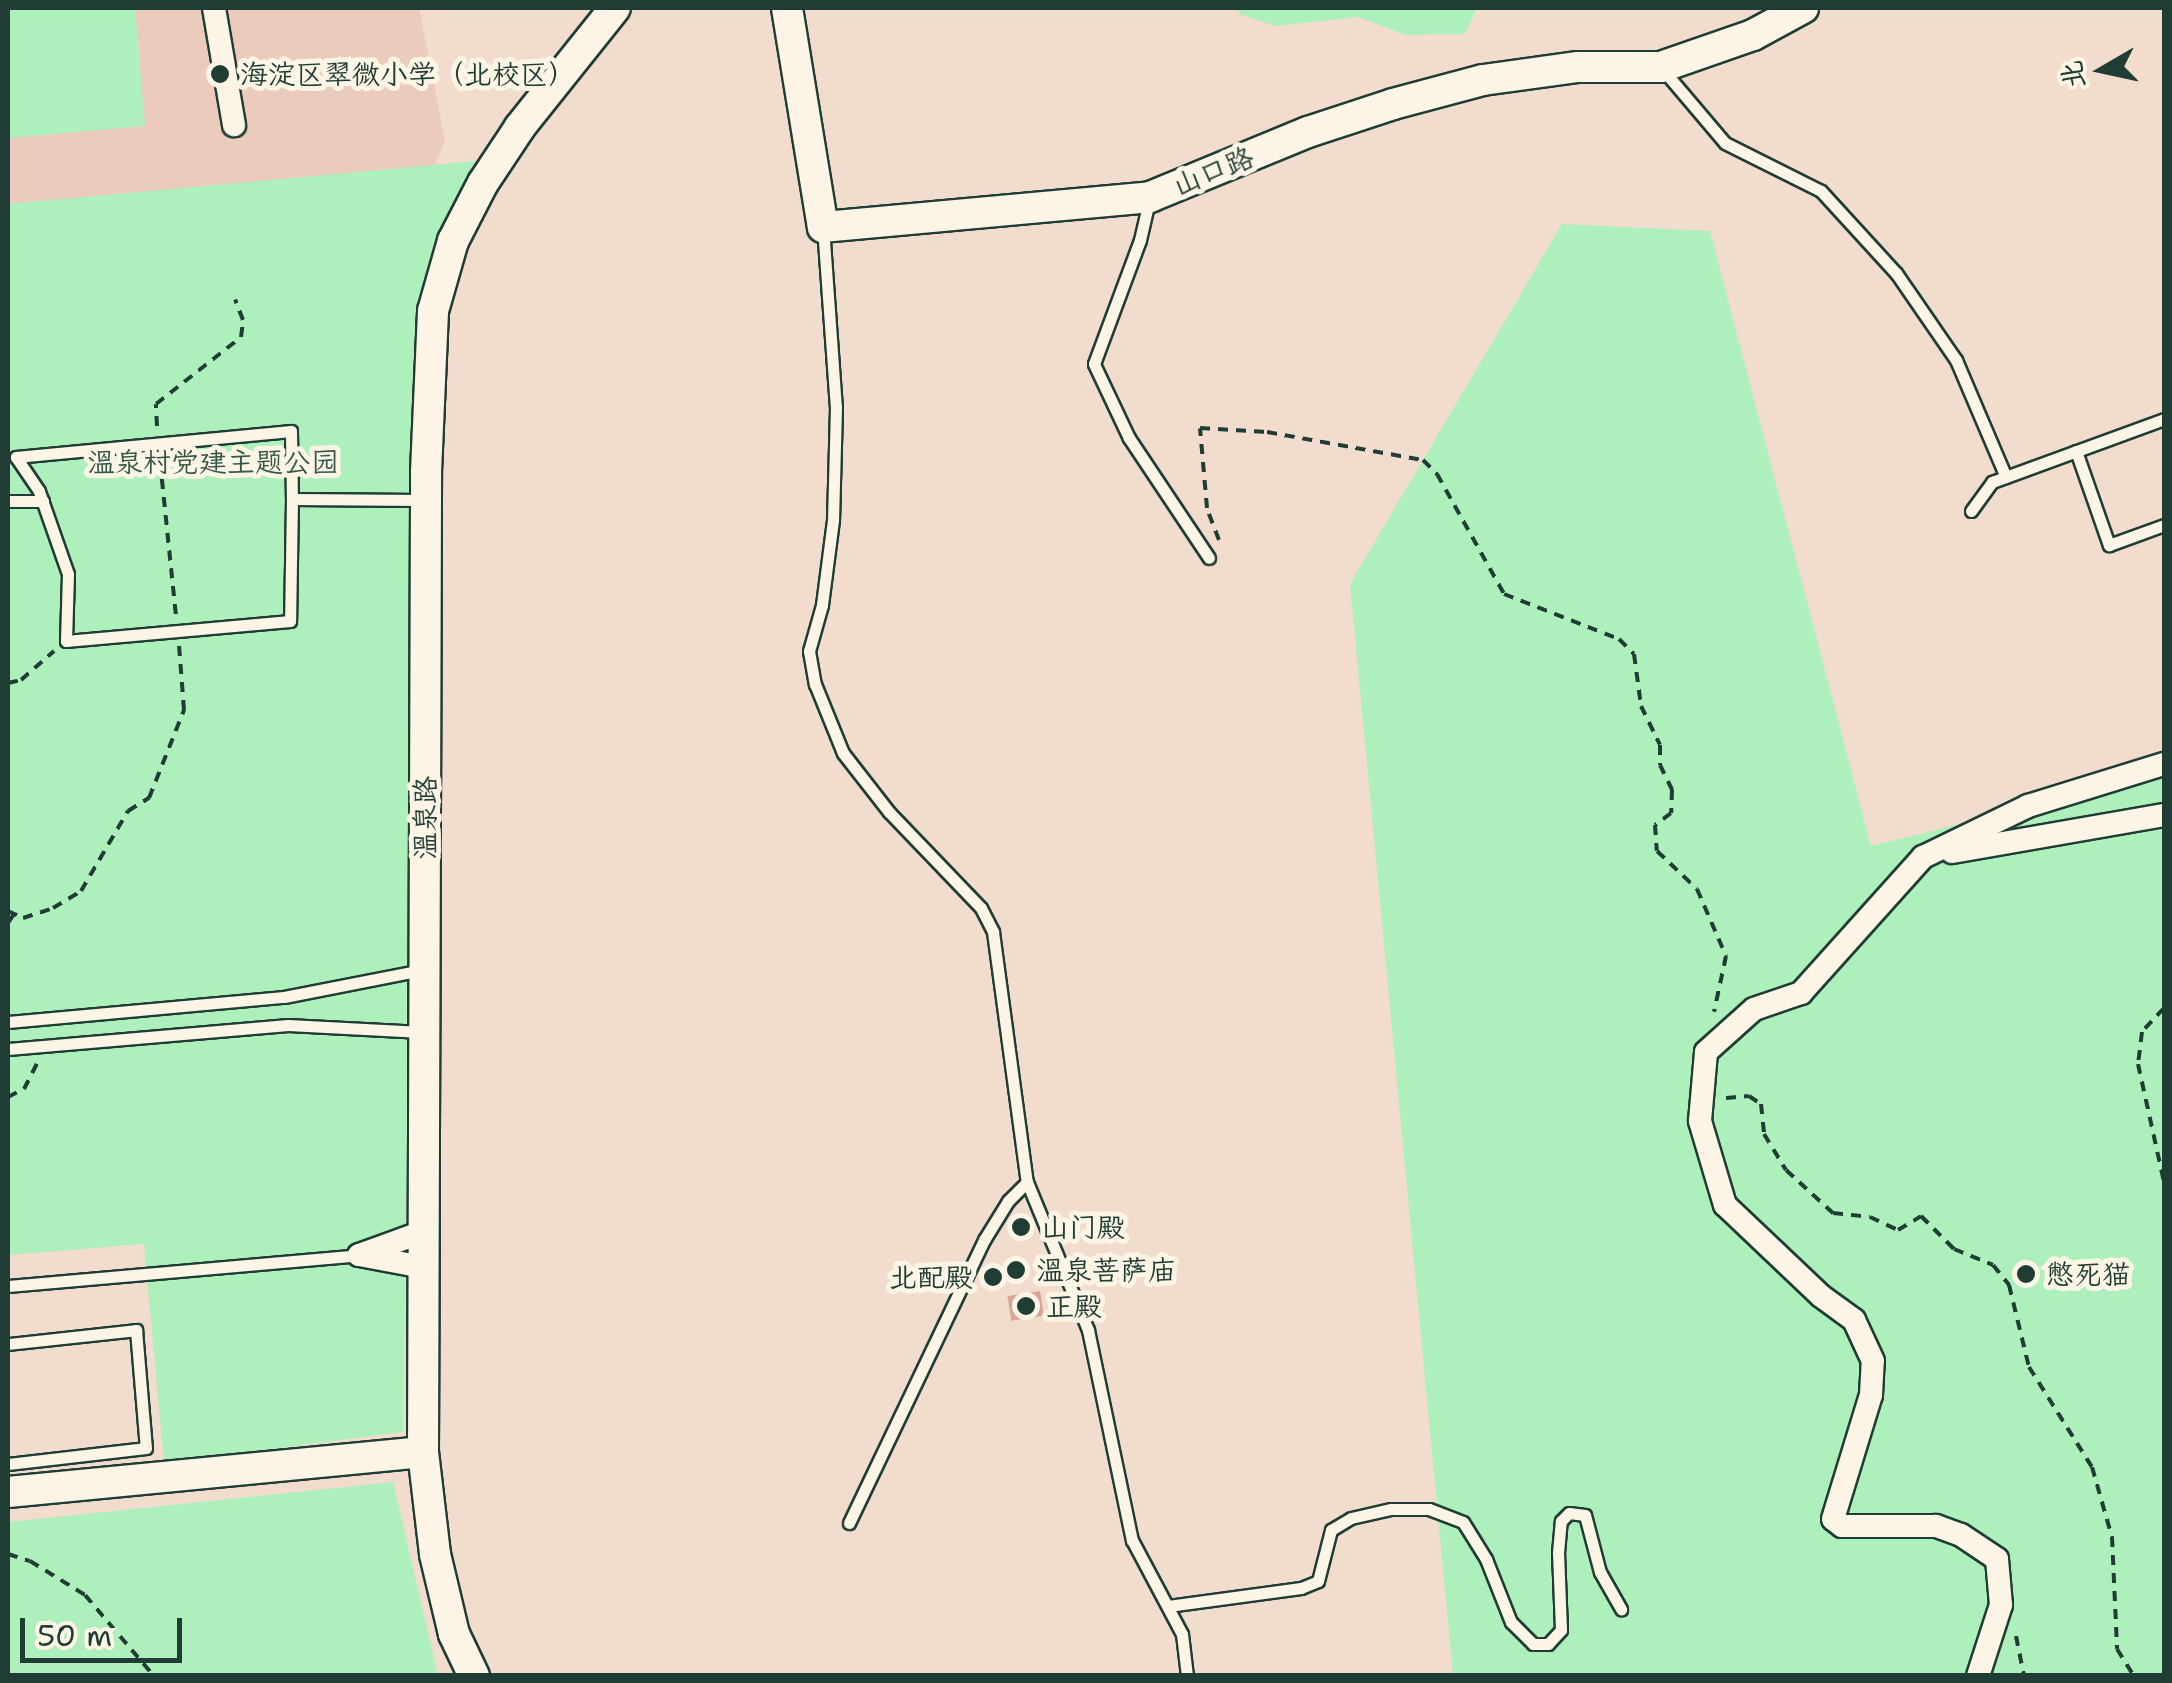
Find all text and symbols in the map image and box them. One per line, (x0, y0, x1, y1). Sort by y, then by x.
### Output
north arrow (2052, 20, 2152, 120)
place label: 海淀区翠微小学（北校区） (240, 57, 576, 91)
text: 北 (2051, 58, 2093, 92)
marker: 海淀区翠微小学（北校区） (209, 63, 231, 85)
street label: 山口路 (1168, 140, 1258, 202)
park label: 温泉村党建主题公园 (87, 445, 339, 479)
street label: 温泉路 (408, 776, 442, 860)
place label: 山门殿 (1041, 1210, 1125, 1244)
marker: 山门殿 (1010, 1216, 1032, 1238)
place label: 温泉菩萨庙 (1036, 1253, 1176, 1287)
place label: 憋死猫 (2046, 1257, 2130, 1291)
marker: 温泉菩萨庙 (1005, 1259, 1027, 1281)
place label: 北配殿 (889, 1260, 973, 1294)
marker: 憋死猫 (2015, 1263, 2037, 1285)
marker: 北配殿 (982, 1266, 1004, 1288)
place label: 正殿 (1046, 1289, 1102, 1323)
marker: 正殿 (1015, 1295, 1037, 1317)
scale bar (25, 1598, 188, 1660)
text: 50 m (37, 1615, 112, 1656)

